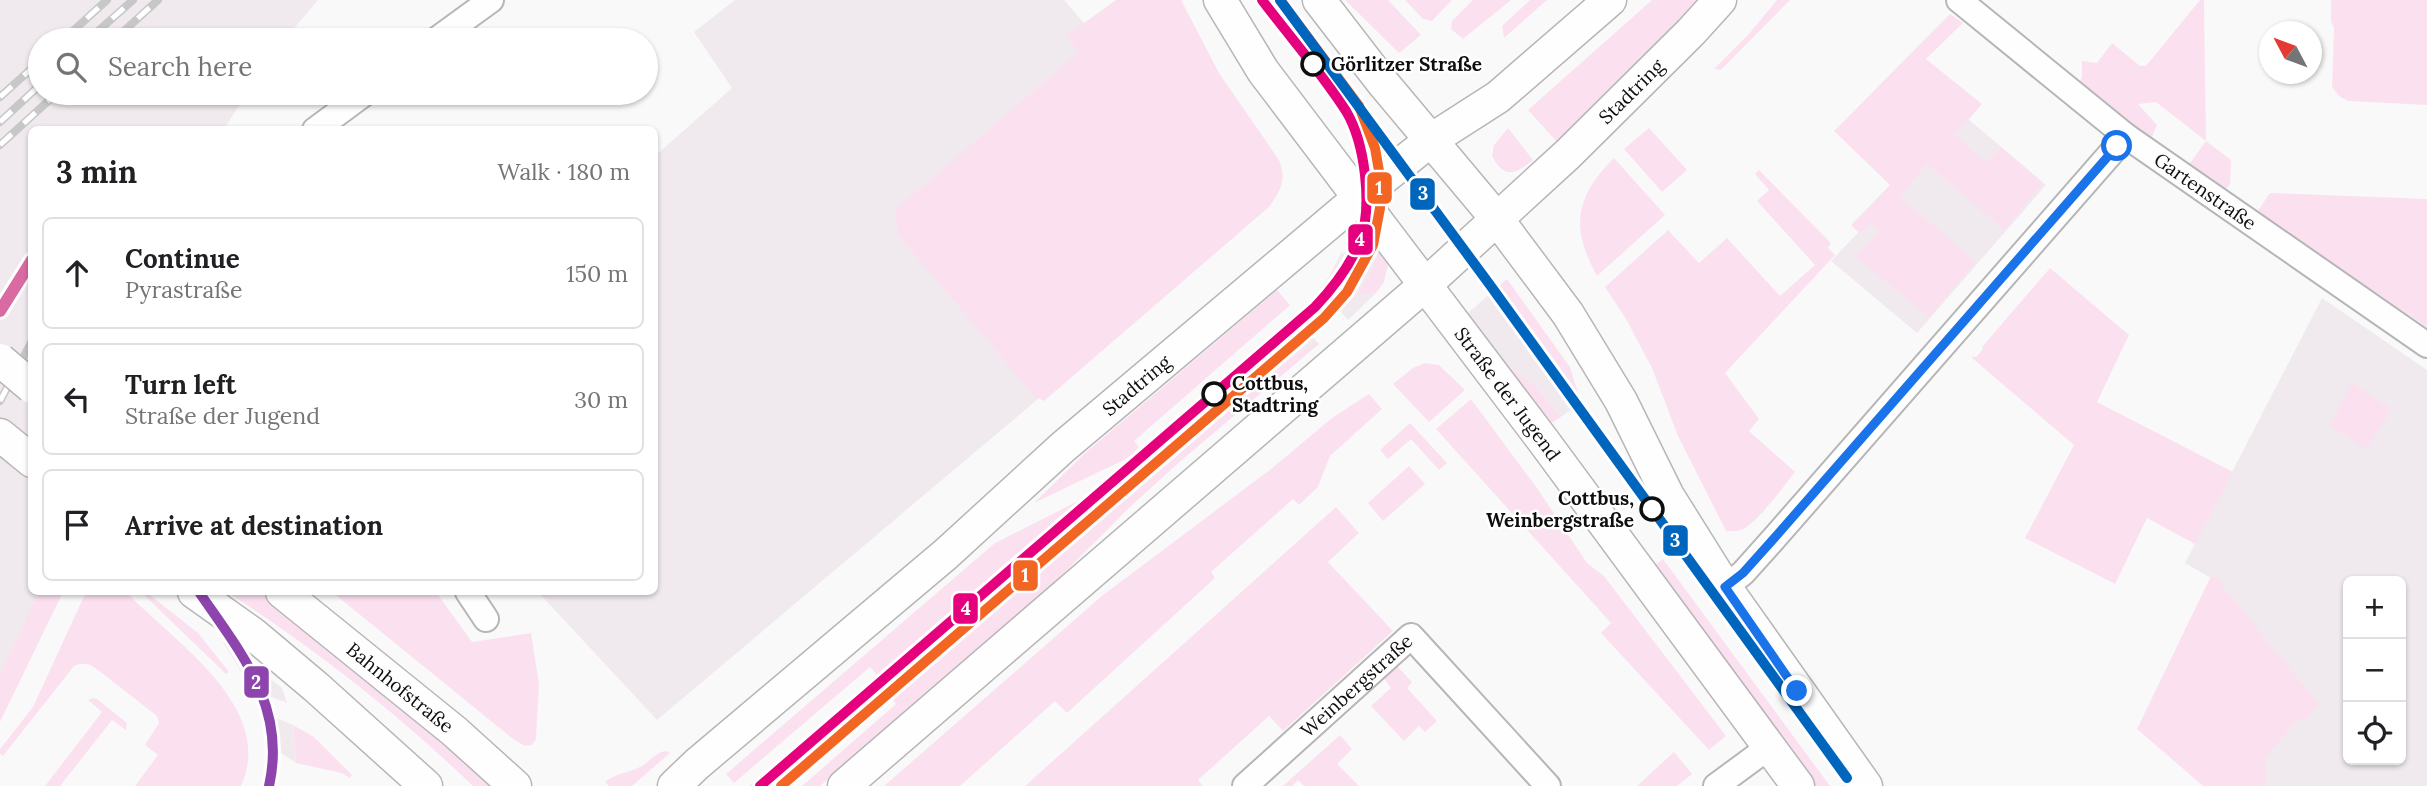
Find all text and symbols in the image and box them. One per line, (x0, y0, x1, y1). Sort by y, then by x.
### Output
north arrow (2259, 21, 2322, 84)
search box (28, 28, 658, 105)
icon: search (52, 48, 90, 86)
text: Search here (108, 50, 252, 83)
marker: Görlitzer Straße (1301, 52, 1325, 76)
place label: Görlitzer Straße (1331, 52, 1482, 76)
street label: Stadtring (1593, 54, 1669, 129)
route start (2101, 130, 2132, 161)
street label: Gartenstraße (2150, 147, 2261, 235)
text: 3 min (56, 153, 137, 191)
text: Walk · 180 m (497, 157, 630, 186)
line badge: 1 (1366, 171, 1393, 205)
text: 1 (1375, 176, 1383, 200)
line badge: 3 (1409, 177, 1436, 211)
text: 3 (1418, 181, 1428, 205)
line badge: 4 (1347, 223, 1374, 256)
text: 4 (1355, 227, 1365, 251)
text: Continue (125, 242, 240, 275)
icon: ahead (58, 254, 96, 292)
text: 150 m (566, 259, 628, 288)
text: Pyrastraße (125, 275, 242, 304)
street label: Straße der Jugend (1449, 322, 1566, 465)
street label: Stadtring (1097, 349, 1176, 421)
text: Turn left (125, 368, 236, 401)
place label: Cottbus, Stadtring (1232, 371, 1320, 417)
icon: left (58, 380, 96, 418)
marker: Cottbus, Stadtring (1202, 382, 1226, 406)
text: 30 m (574, 385, 628, 414)
text: Straße der Jugend (125, 401, 320, 430)
place label: Cottbus, Weinbergstraße (1486, 486, 1634, 532)
marker: Cottbus, Weinbergstraße (1640, 497, 1664, 521)
icon: arrive (58, 506, 96, 544)
text: Arrive at destination (125, 509, 383, 542)
line badge: 3 (1662, 524, 1689, 557)
text: 3 (1670, 528, 1680, 552)
line badge: 1 (1012, 559, 1039, 592)
text: 1 (1021, 563, 1029, 587)
map controls (2343, 576, 2406, 765)
button: + (2343, 576, 2406, 639)
line badge: 4 (952, 592, 979, 625)
text: 4 (961, 596, 971, 620)
street label: Weinbergstraße (1295, 629, 1417, 742)
street label: Bahnhofstraße (342, 637, 459, 738)
button: − (2343, 639, 2406, 702)
line badge: 2 (243, 665, 270, 699)
text: 2 (251, 670, 261, 694)
route end (1781, 675, 1812, 706)
button: locate (2343, 702, 2406, 765)

